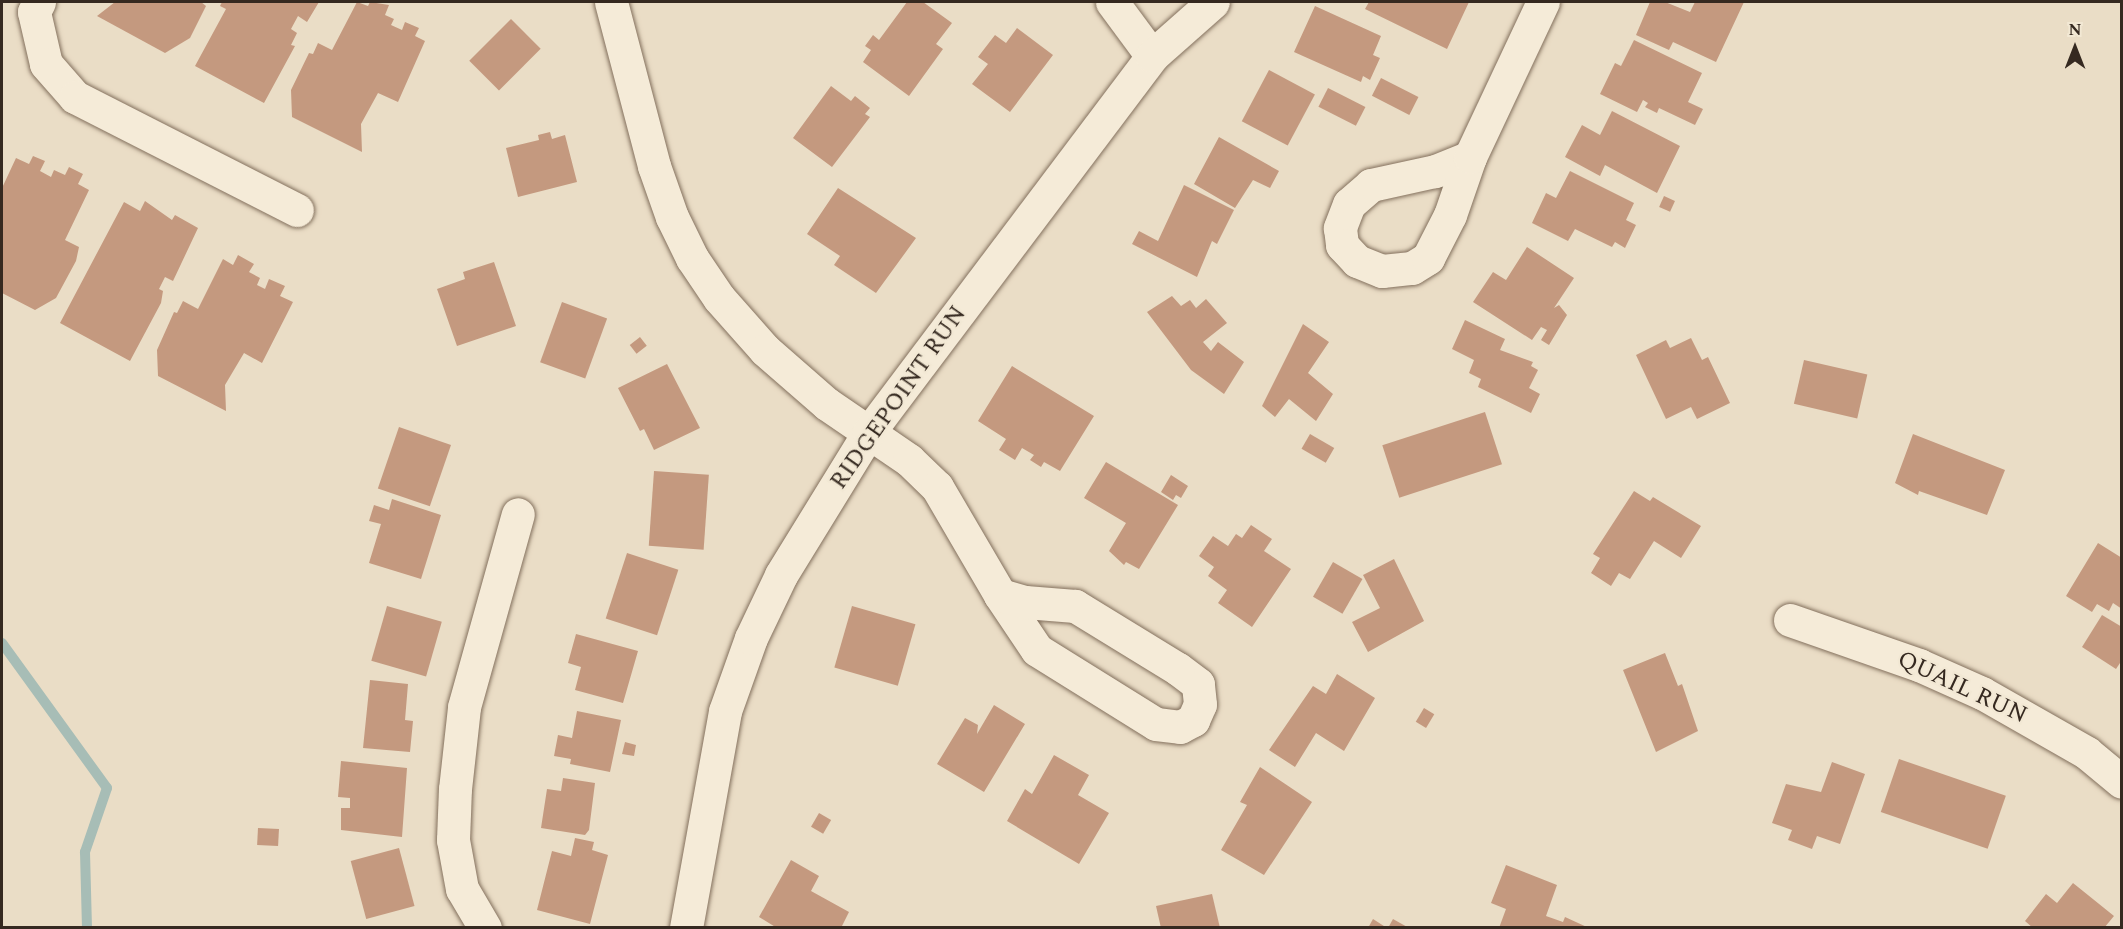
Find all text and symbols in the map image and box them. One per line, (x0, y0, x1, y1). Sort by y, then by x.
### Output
north arrow (2045, 18, 2105, 78)
text: N (2068, 18, 2082, 42)
street label: RIDGEPOINT RUN (825, 301, 973, 495)
street label: QUAIL RUN (1892, 645, 2032, 731)

